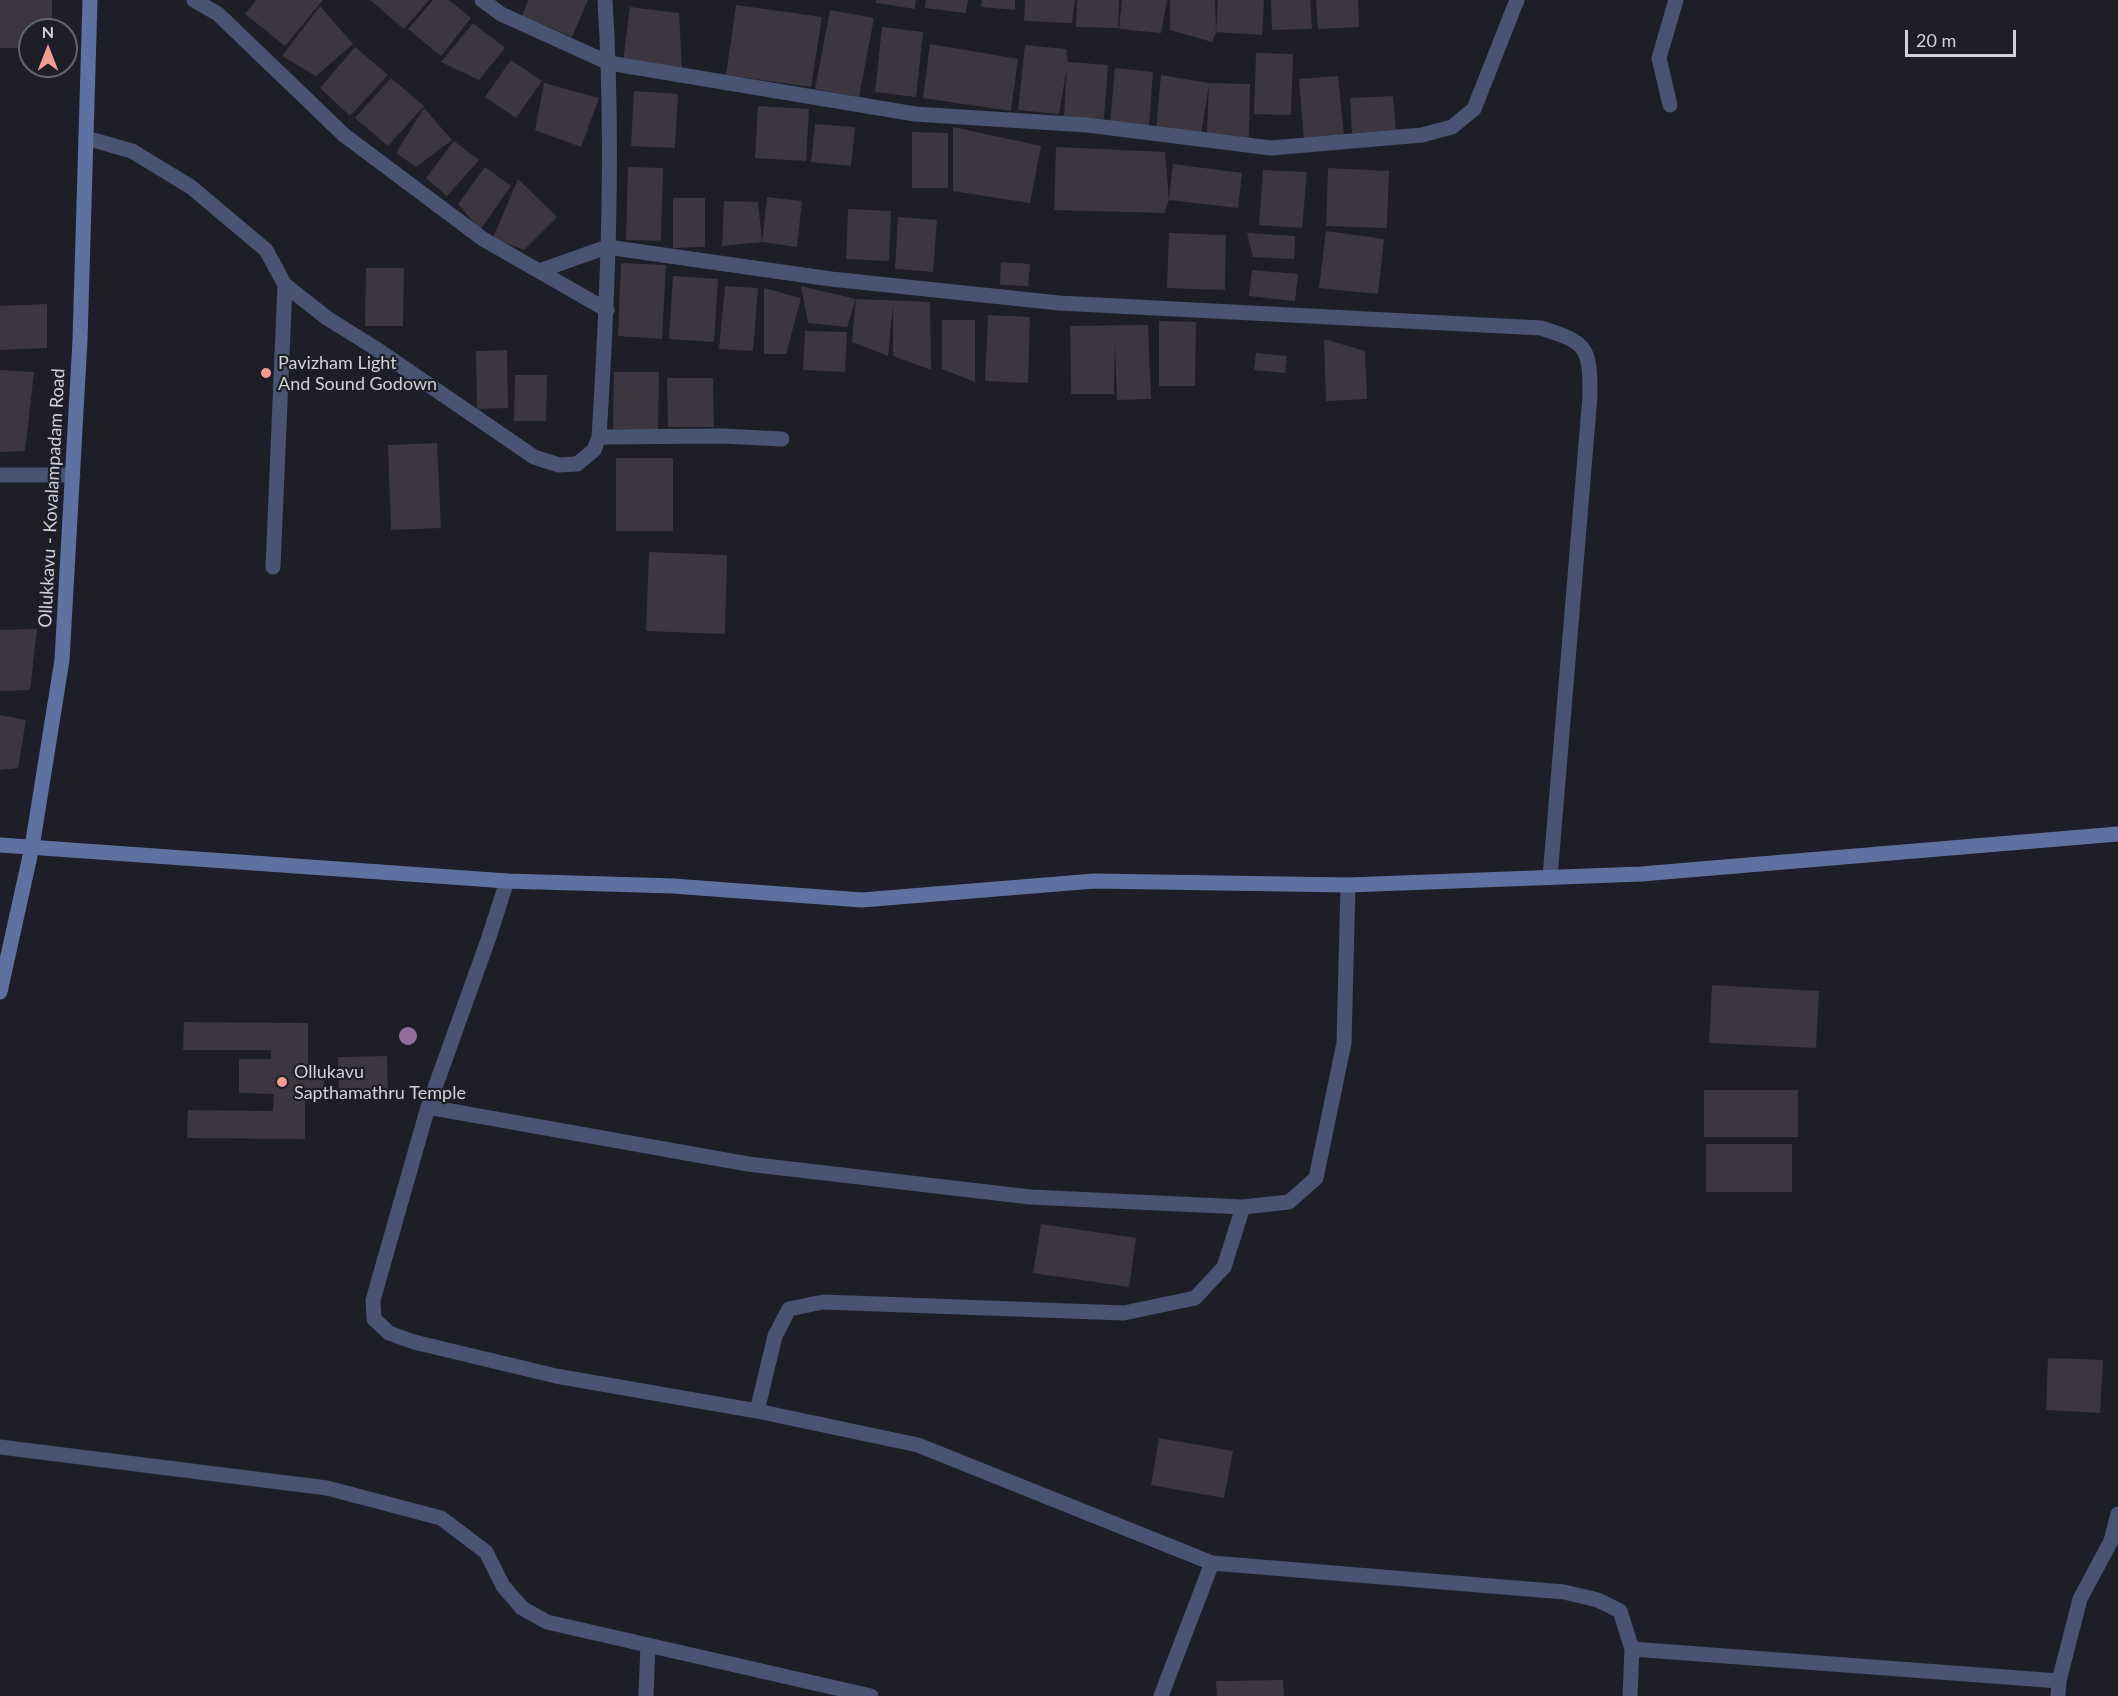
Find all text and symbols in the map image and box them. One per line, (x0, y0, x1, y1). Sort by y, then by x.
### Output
north arrow (18, 18, 78, 78)
scale bar (1908, 18, 2019, 56)
text: N (42, 22, 54, 41)
text: 20 m (1916, 29, 1956, 51)
place label: Pavizham Light And Sound Godown (278, 352, 437, 394)
marker: Pavizham Light And Sound Godown (259, 366, 273, 380)
street label: Ollukkavu - Kovalampadam Road (34, 368, 70, 628)
place label: Ollukavu Sapthamathru Temple (294, 1061, 466, 1104)
marker: Ollukavu Sapthamathru Temple (275, 1075, 289, 1089)

